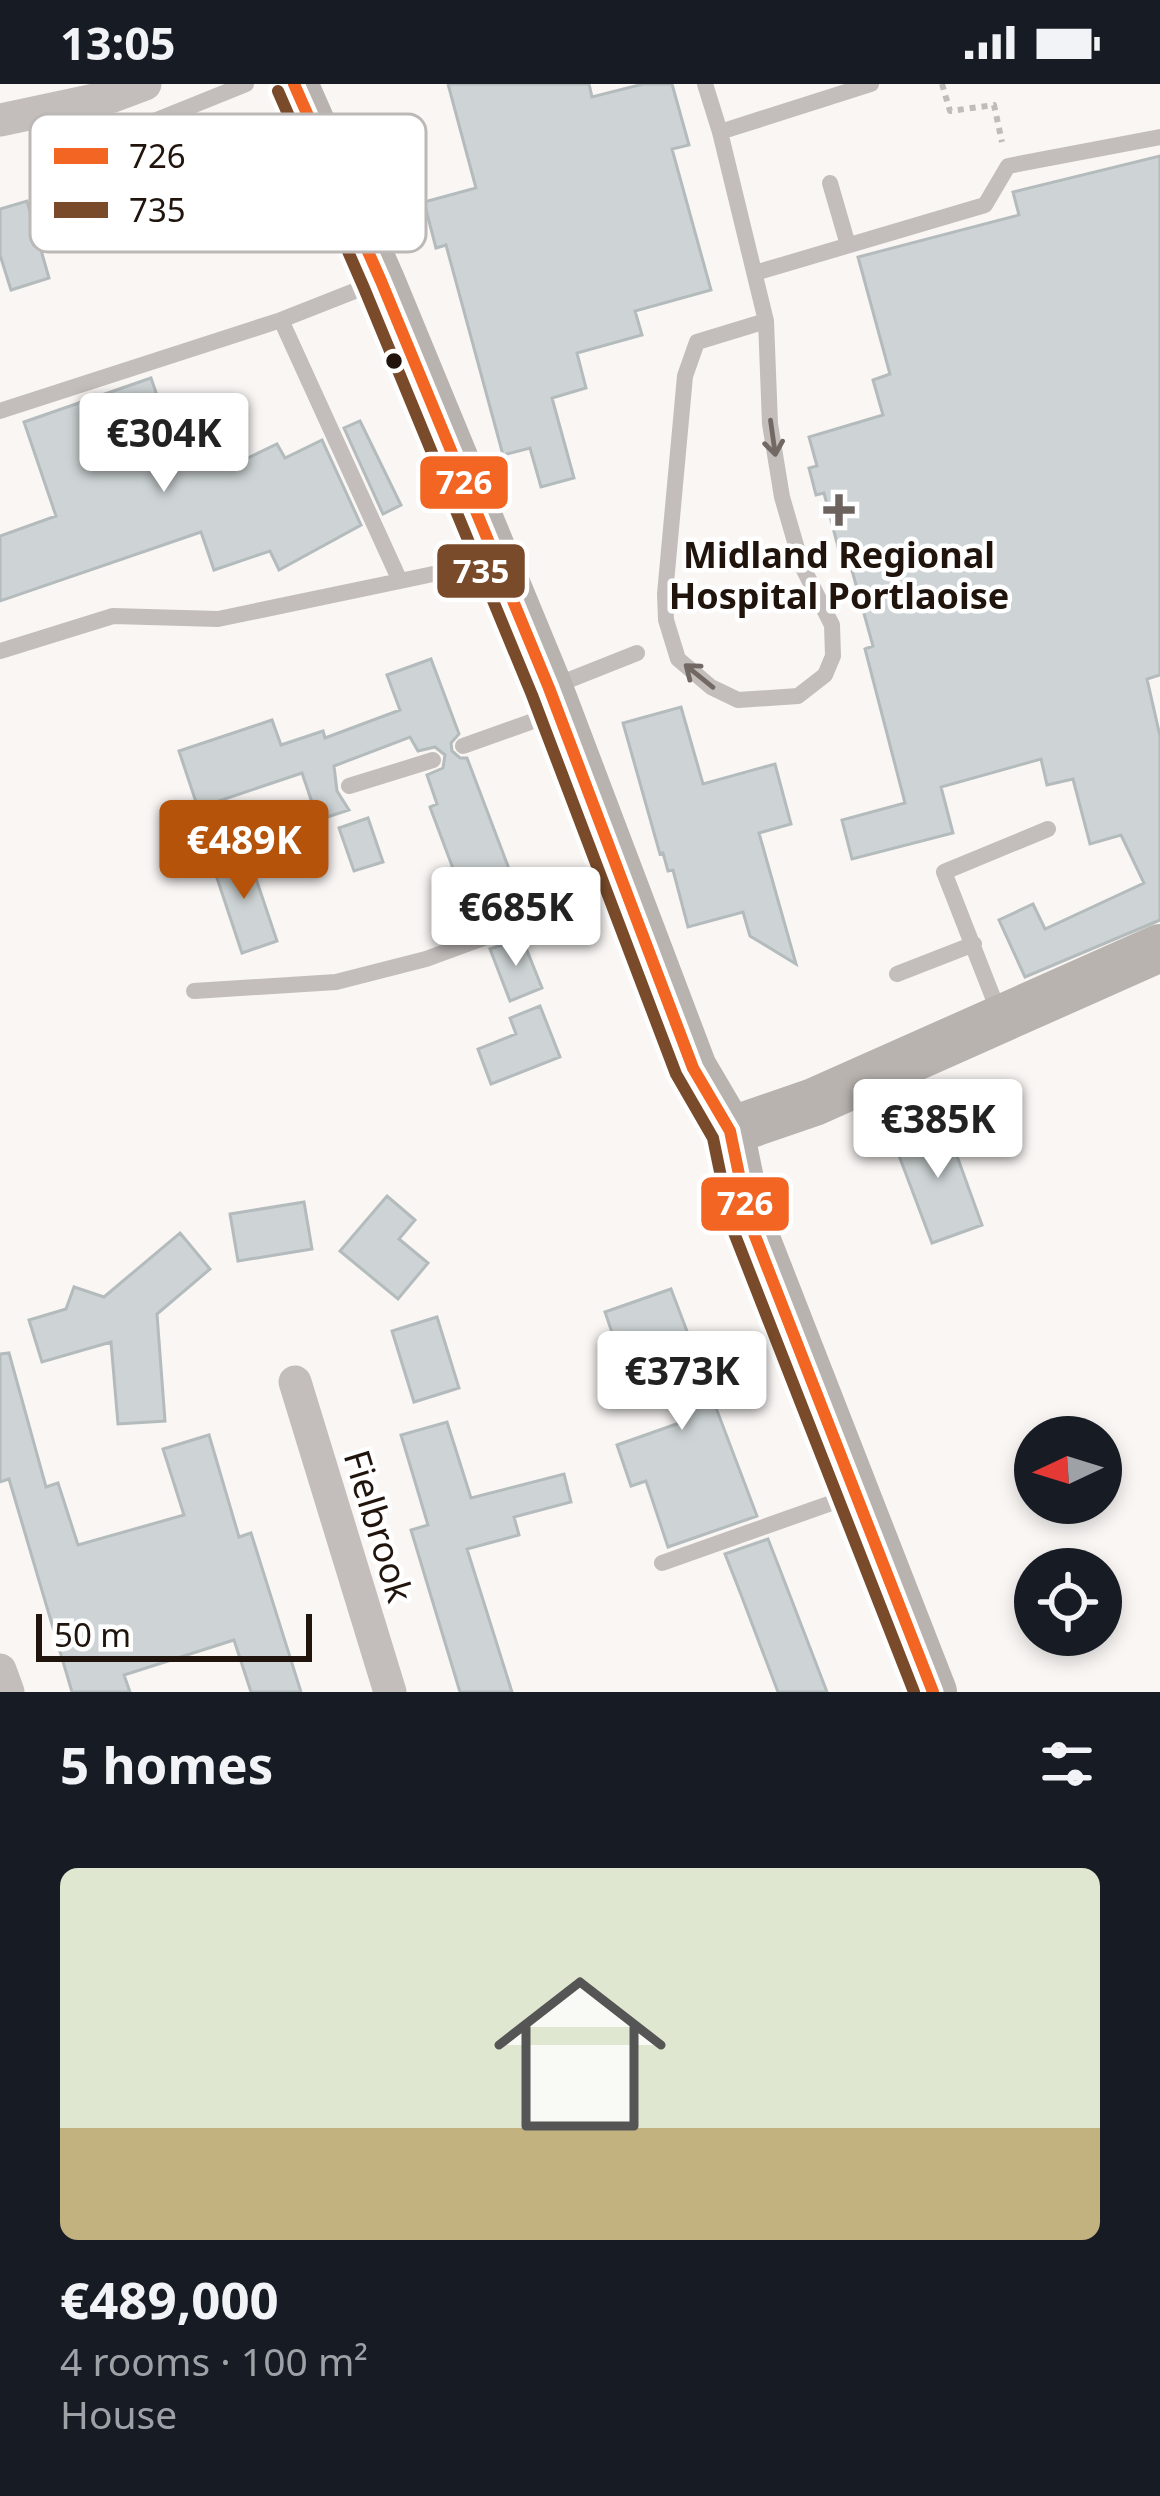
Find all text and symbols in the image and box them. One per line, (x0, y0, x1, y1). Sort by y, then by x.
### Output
text: 13:05 (60, 12, 176, 73)
legend (30, 114, 426, 252)
text: 726 (129, 133, 186, 178)
text: 735 (129, 187, 186, 232)
unlabelled marker (383, 350, 405, 372)
pin: €304K (80, 393, 248, 495)
text: €304K (106, 405, 222, 458)
one-way arrow (762, 417, 785, 456)
line badge: 726 (418, 454, 510, 511)
text: 726 (436, 459, 492, 504)
marker: Midland Regional Hospital Portlaoise (823, 494, 855, 526)
place label: Midland Regional Hospital Portlaoise (669, 530, 1009, 620)
line badge: 735 (435, 542, 527, 600)
text: 735 (453, 548, 509, 593)
one-way arrow (683, 663, 715, 690)
pin: €489K (160, 800, 328, 902)
text: €489K (186, 812, 302, 865)
pin: €685K (432, 867, 600, 969)
text: €685K (458, 879, 574, 932)
pin: €385K (854, 1079, 1022, 1181)
text: €385K (880, 1091, 996, 1144)
line badge: 726 (699, 1175, 791, 1233)
text: 726 (717, 1180, 773, 1225)
pin: €373K (598, 1331, 766, 1433)
text: €373K (624, 1343, 740, 1396)
north arrow (1014, 1416, 1122, 1524)
map controls (1014, 1416, 1122, 1656)
street label: Fielbrook (333, 1444, 425, 1608)
button: locate (1014, 1548, 1122, 1656)
scale bar (36, 1608, 312, 1661)
text: 50 m (54, 1612, 131, 1657)
text: 5 homes (60, 1729, 273, 1799)
icon: filters (1034, 1731, 1100, 1797)
icon: home (472, 1946, 688, 2162)
text: €489,000 (60, 2264, 279, 2334)
text: 4 rooms · 100 m² (60, 2334, 368, 2387)
text: House (60, 2387, 177, 2440)

